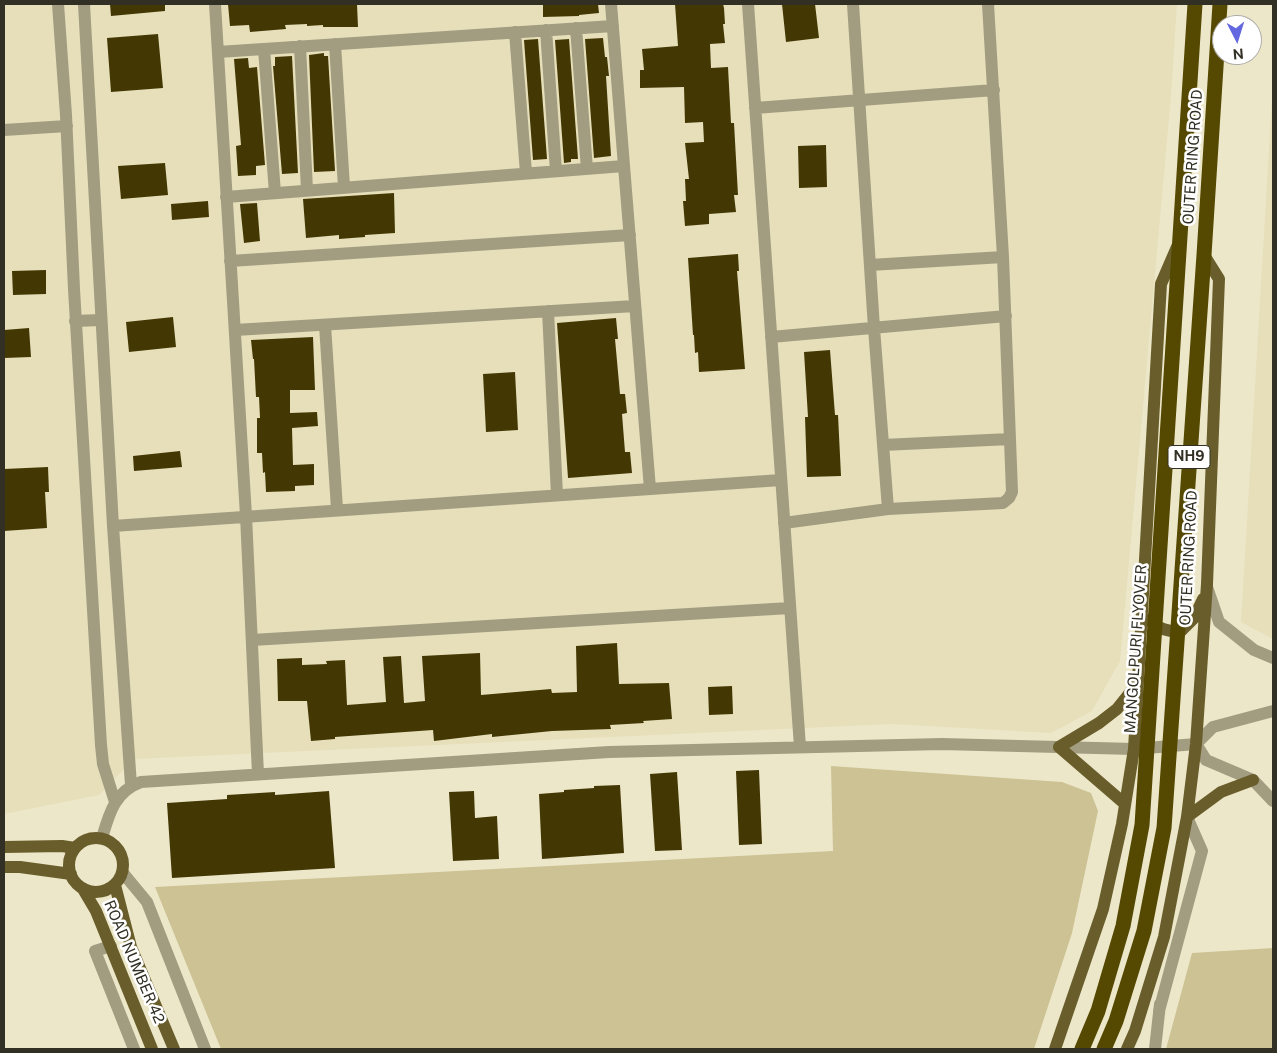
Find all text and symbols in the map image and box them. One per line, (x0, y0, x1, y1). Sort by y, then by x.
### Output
north arrow (1212, 15, 1262, 65)
text: N (1232, 45, 1244, 62)
street label: OUTER RING ROAD (1179, 89, 1207, 225)
road number: NH9 (1168, 446, 1210, 468)
street label: OUTER RING ROAD (1176, 490, 1202, 626)
street label: MANGOLPURI FLYOVER (1121, 564, 1151, 734)
street label: ROAD NUMBER 42 (100, 898, 168, 1026)

